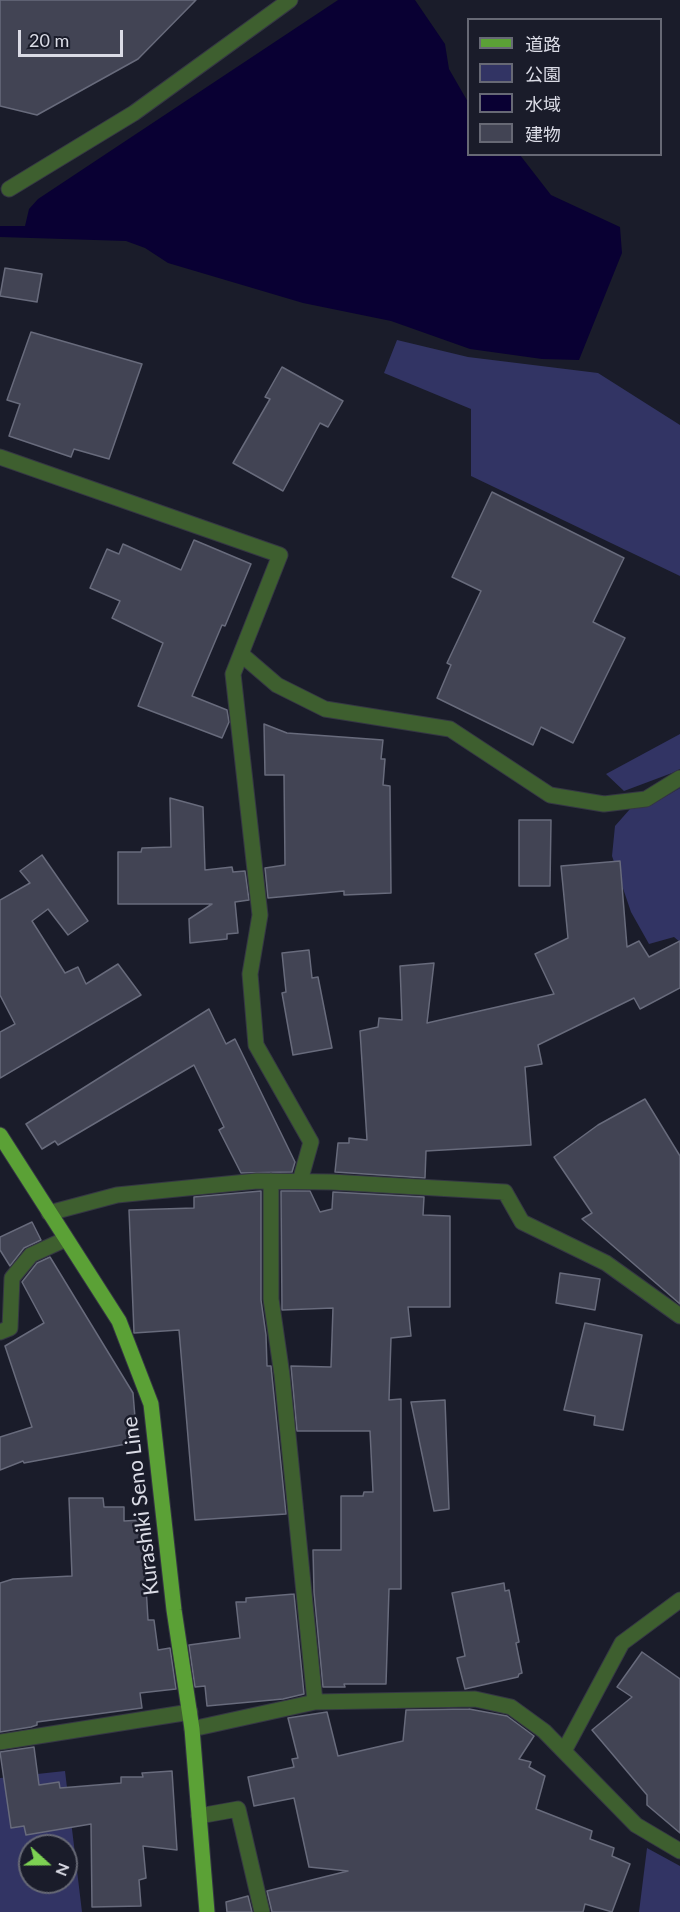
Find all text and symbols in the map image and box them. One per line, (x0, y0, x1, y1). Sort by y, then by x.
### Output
scale bar (21, 18, 126, 56)
legend (467, 18, 662, 156)
text: 20 m (29, 29, 69, 51)
text: 道路 (525, 33, 561, 55)
text: 公園 (525, 63, 561, 85)
text: 水域 (525, 93, 561, 115)
text: 建物 (525, 123, 561, 145)
street label: Kurashiki Seno Line (118, 1415, 164, 1597)
north arrow (18, 1834, 78, 1894)
text: N (52, 1861, 74, 1879)

